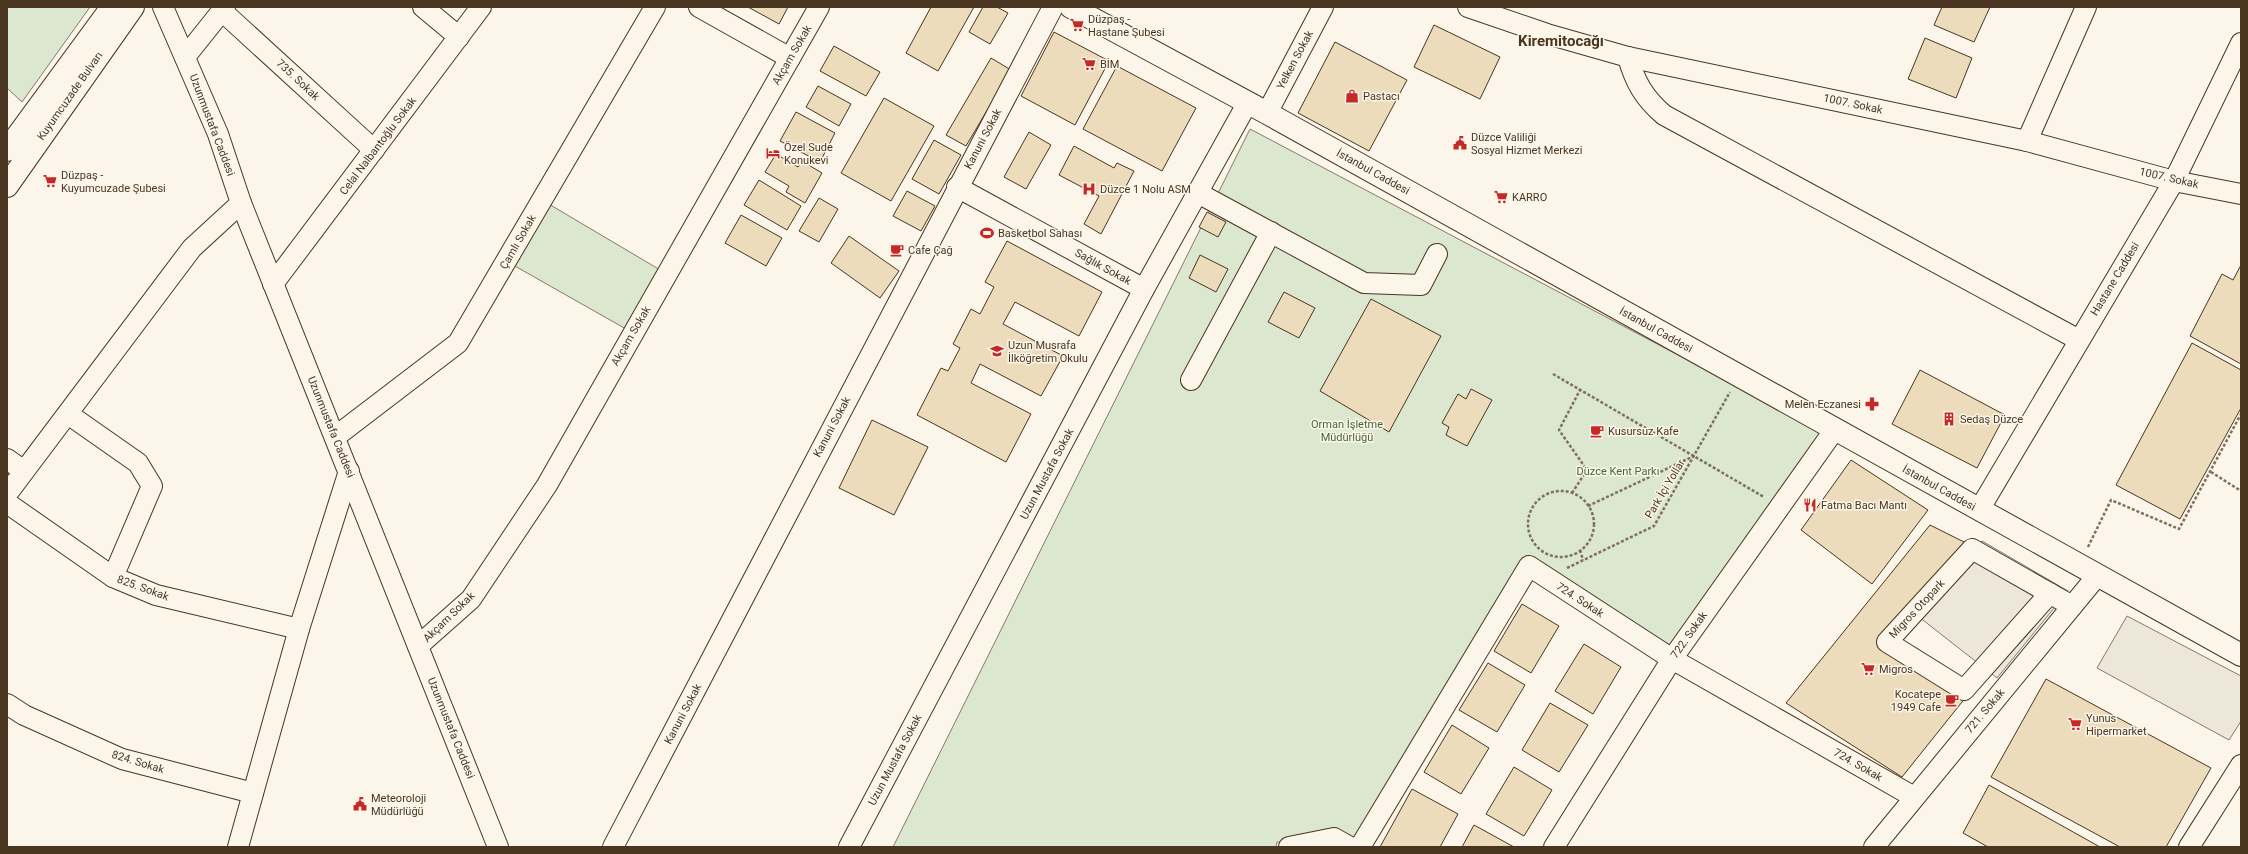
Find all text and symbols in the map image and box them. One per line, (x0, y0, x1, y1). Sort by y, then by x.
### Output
place label: Düzpaş - Hastane Şubesi (1088, 13, 1165, 39)
supermarket icon: Düzpaş - Hastane Şubesi (1069, 17, 1085, 33)
street label: Akçam Sokak (770, 23, 815, 87)
street label: Yelken Sokak (1274, 28, 1316, 92)
district label: Kiremitocağı (1518, 32, 1604, 50)
street label: Kuyumcuzade Bulvarı (35, 49, 105, 143)
supermarket icon: BİM (1081, 56, 1097, 72)
street label: 735. Sokak (274, 57, 323, 103)
place label: BİM (1100, 58, 1119, 71)
street label: Uzunmustafa Caddesi (187, 72, 237, 178)
shop icon: Pastacı (1344, 88, 1360, 104)
place label: Pastacı (1363, 90, 1400, 103)
street label: 1007. Sokak (1822, 91, 1884, 117)
street label: Celal Nalbantoğlu Sokak (337, 94, 419, 197)
street label: Kanuni Sokak (962, 106, 1005, 171)
place label: Düzce Valiliği Sosyal Hizmet Merkezi (1471, 131, 1582, 157)
public building icon: Düzce Valiliği Sosyal Hizmet Merkezi (1452, 135, 1468, 151)
place label: Özel Sude Konukevi (784, 141, 833, 167)
hotel icon: Özel Sude Konukevi (765, 145, 781, 161)
street label: İstanbul Caddesi (1334, 147, 1412, 197)
street label: 1007. Sokak (2138, 165, 2200, 191)
place label: Düzpaş - Kuyumcuzade Şubesi (61, 169, 166, 195)
supermarket icon: Düzpaş - Kuyumcuzade Şubesi (42, 173, 58, 189)
hospital icon: Düzce 1 Nolu ASM (1081, 181, 1097, 197)
place label: Düzce 1 Nolu ASM (1100, 183, 1191, 196)
supermarket icon: KARRO (1493, 189, 1509, 205)
place label: KARRO (1512, 191, 1547, 204)
street label: Çamlı Sokak (497, 212, 539, 272)
sports icon: Basketbol Sahası (979, 225, 995, 241)
place label: Basketbol Sahası (998, 227, 1082, 240)
street label: Hastane Caddesi (2088, 240, 2142, 318)
cafe icon: Cafe Çağ (889, 242, 905, 258)
place label: Cafe Çağ (908, 244, 953, 257)
street label: Sağlık Sokak (1073, 246, 1134, 288)
street label: Akçam Sokak (609, 304, 654, 368)
street label: İstanbul Caddesi (1617, 305, 1695, 355)
place label: Uzun Musrafa İlköğretim Okulu (1008, 339, 1088, 365)
school or university icon: Uzun Musrafa İlköğretim Okulu (989, 343, 1005, 359)
street label: Uzunmustafa Caddesi (305, 375, 357, 479)
street label: Kanuni Sokak (811, 394, 854, 459)
pharmacy icon: Melen Eczanesi (1864, 396, 1880, 412)
place label: Melen Eczanesi (1785, 398, 1861, 411)
building icon: Sedaş Düzce (1941, 411, 1957, 427)
place label: Sedaş Düzce (1960, 413, 2023, 426)
park label: Orman İşletme Müdürlüğü (1311, 418, 1383, 444)
cafe icon: Kusursuz Kafe (1589, 423, 1605, 439)
place label: Kusursuz Kafe (1608, 425, 1679, 438)
street label: Uzun Mustafa Sokak (1018, 426, 1077, 522)
street label: Park İçi Yollar (1642, 457, 1688, 521)
street label: İstanbul Caddesi (1900, 463, 1978, 513)
park label: Düzce Kent Parkı (1577, 465, 1659, 478)
restaurant icon: Fatma Bacı Mantı (1802, 497, 1818, 513)
place label: Fatma Bacı Mantı (1821, 499, 1907, 512)
street label: 825. Sokak (115, 573, 171, 604)
street label: Migros Otopark (1886, 577, 1948, 641)
street label: 724. Sokak (1554, 580, 1607, 620)
street label: Akçam Sokak (420, 589, 478, 645)
street label: 722. Sokak (1668, 609, 1710, 661)
supermarket icon: Migros (1860, 661, 1876, 677)
place label: Migros (1879, 663, 1913, 676)
street label: Uzunmustafa Caddesi (425, 676, 477, 780)
street label: Kanuni Sokak (662, 681, 705, 746)
street label: 721. Sokak (1963, 686, 2008, 736)
place label: Kocatepe 1949 Cafe (1891, 688, 1941, 714)
cafe icon: Kocatepe 1949 Cafe (1944, 692, 1960, 708)
street label: Uzun Mustafa Sokak (866, 712, 925, 808)
place label: Yunus Hipermarket (2086, 712, 2147, 738)
supermarket icon: Yunus Hipermarket (2067, 716, 2083, 732)
street label: 724. Sokak (1831, 746, 1885, 784)
street label: 824. Sokak (110, 748, 166, 776)
place label: Meteoroloji Müdürlüğü (371, 792, 426, 818)
public building icon: Meteoroloji Müdürlüğü (352, 796, 368, 812)

